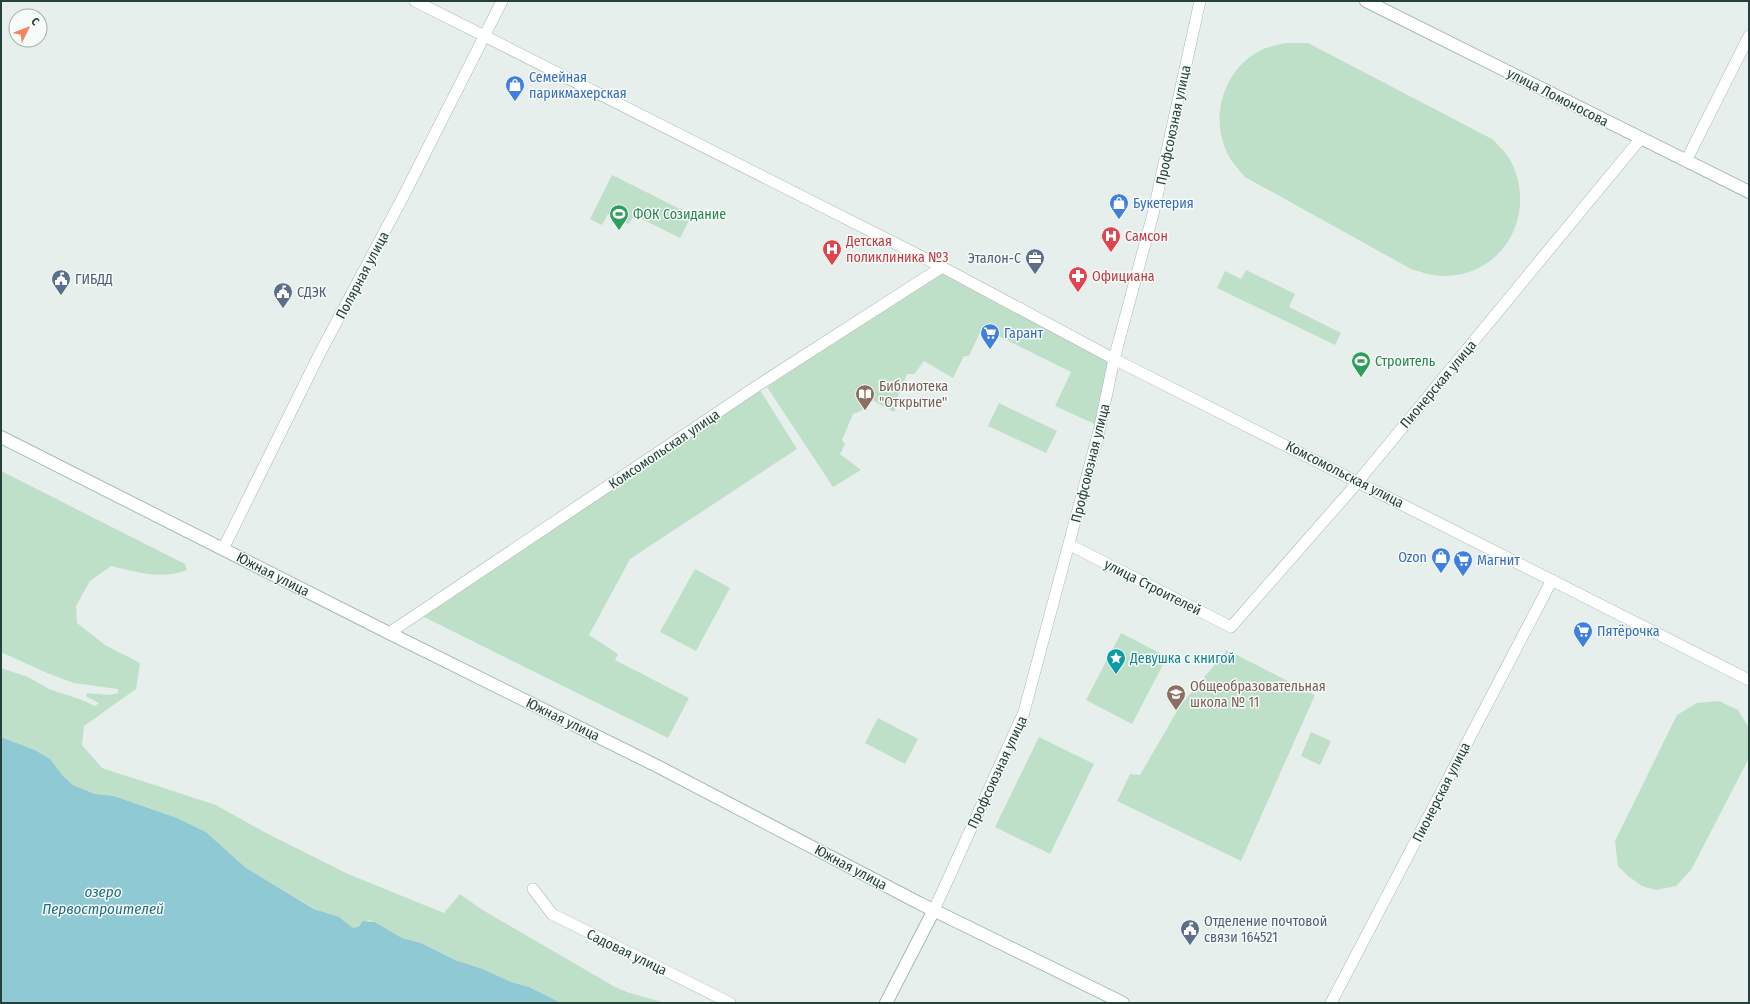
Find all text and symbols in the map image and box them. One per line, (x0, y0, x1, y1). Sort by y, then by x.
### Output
north arrow (8, 8, 48, 48)
text: С (28, 15, 42, 28)
street label: Профсоюзная улица (1152, 64, 1195, 187)
street label: улица Ломоносова (1504, 65, 1611, 130)
place label: Семейная парикмахерская (529, 69, 627, 102)
shop icon: Семейная парикмахерская (504, 74, 526, 102)
shop icon: Букетерия (1108, 192, 1130, 220)
place label: Букетерия (1133, 195, 1194, 212)
sports icon: ФОК Созидание (608, 203, 630, 231)
place label: ФОК Созидание (633, 206, 726, 223)
hospital icon: Самсон (1100, 225, 1122, 253)
street label: Полярная улица (332, 228, 393, 322)
place label: Самсон (1125, 228, 1168, 245)
place label: Детская поликлиника №3 (845, 233, 949, 266)
hospital icon: Детская поликлиника №3 (821, 238, 843, 266)
office icon: Эталон-С (1024, 247, 1046, 275)
place label: Эталон-С (968, 250, 1021, 267)
pharmacy icon: Официана (1067, 265, 1089, 293)
public building icon: ГИБДД (50, 268, 72, 296)
place label: Официана (1092, 268, 1155, 285)
place label: ГИБДД (75, 271, 113, 288)
public building icon: СДЭК (272, 281, 294, 309)
place label: СДЭК (297, 284, 327, 301)
supermarket icon: Гарант (979, 322, 1001, 350)
place label: Гарант (1004, 325, 1044, 342)
street label: Пионерская улица (1397, 337, 1480, 432)
sports icon: Строитель (1350, 350, 1372, 378)
place label: Строитель (1375, 353, 1436, 370)
place label: Библиотека "Открытие" (879, 378, 948, 411)
library icon: Библиотека "Открытие" (854, 383, 876, 411)
street label: Профсоюзная улица (1067, 402, 1114, 524)
street label: Комсомольская улица (606, 406, 723, 493)
street label: Комсомольская улица (1283, 437, 1407, 512)
shop icon: Ozon (1430, 546, 1452, 574)
street label: Южная улица (233, 549, 312, 600)
place label: Ozon (1398, 549, 1427, 566)
supermarket icon: Магнит (1452, 549, 1474, 577)
place label: Магнит (1477, 552, 1520, 569)
street label: улица Строителей (1101, 556, 1204, 619)
supermarket icon: Пятёрочка (1572, 620, 1594, 648)
place label: Пятёрочка (1597, 623, 1660, 640)
place icon: Девушка с книгой (1105, 647, 1127, 675)
place label: Девушка с книгой (1129, 650, 1235, 667)
place label: Общеобразовательная школа № 11 (1190, 678, 1326, 711)
school or university icon: Общеобразовательная школа № 11 (1165, 683, 1187, 711)
street label: Южная улица (523, 694, 603, 745)
street label: Профсоюзная улица (964, 713, 1031, 831)
street label: Пионерская улица (1409, 739, 1474, 845)
street label: Южная улица (812, 841, 890, 894)
water label: озеро Первостроителей (42, 883, 164, 918)
place label: Отделение почтовой связи 164521 (1204, 913, 1327, 946)
public building icon: Отделение почтовой связи 164521 (1179, 918, 1201, 946)
street label: Садовая улица (584, 926, 670, 979)

